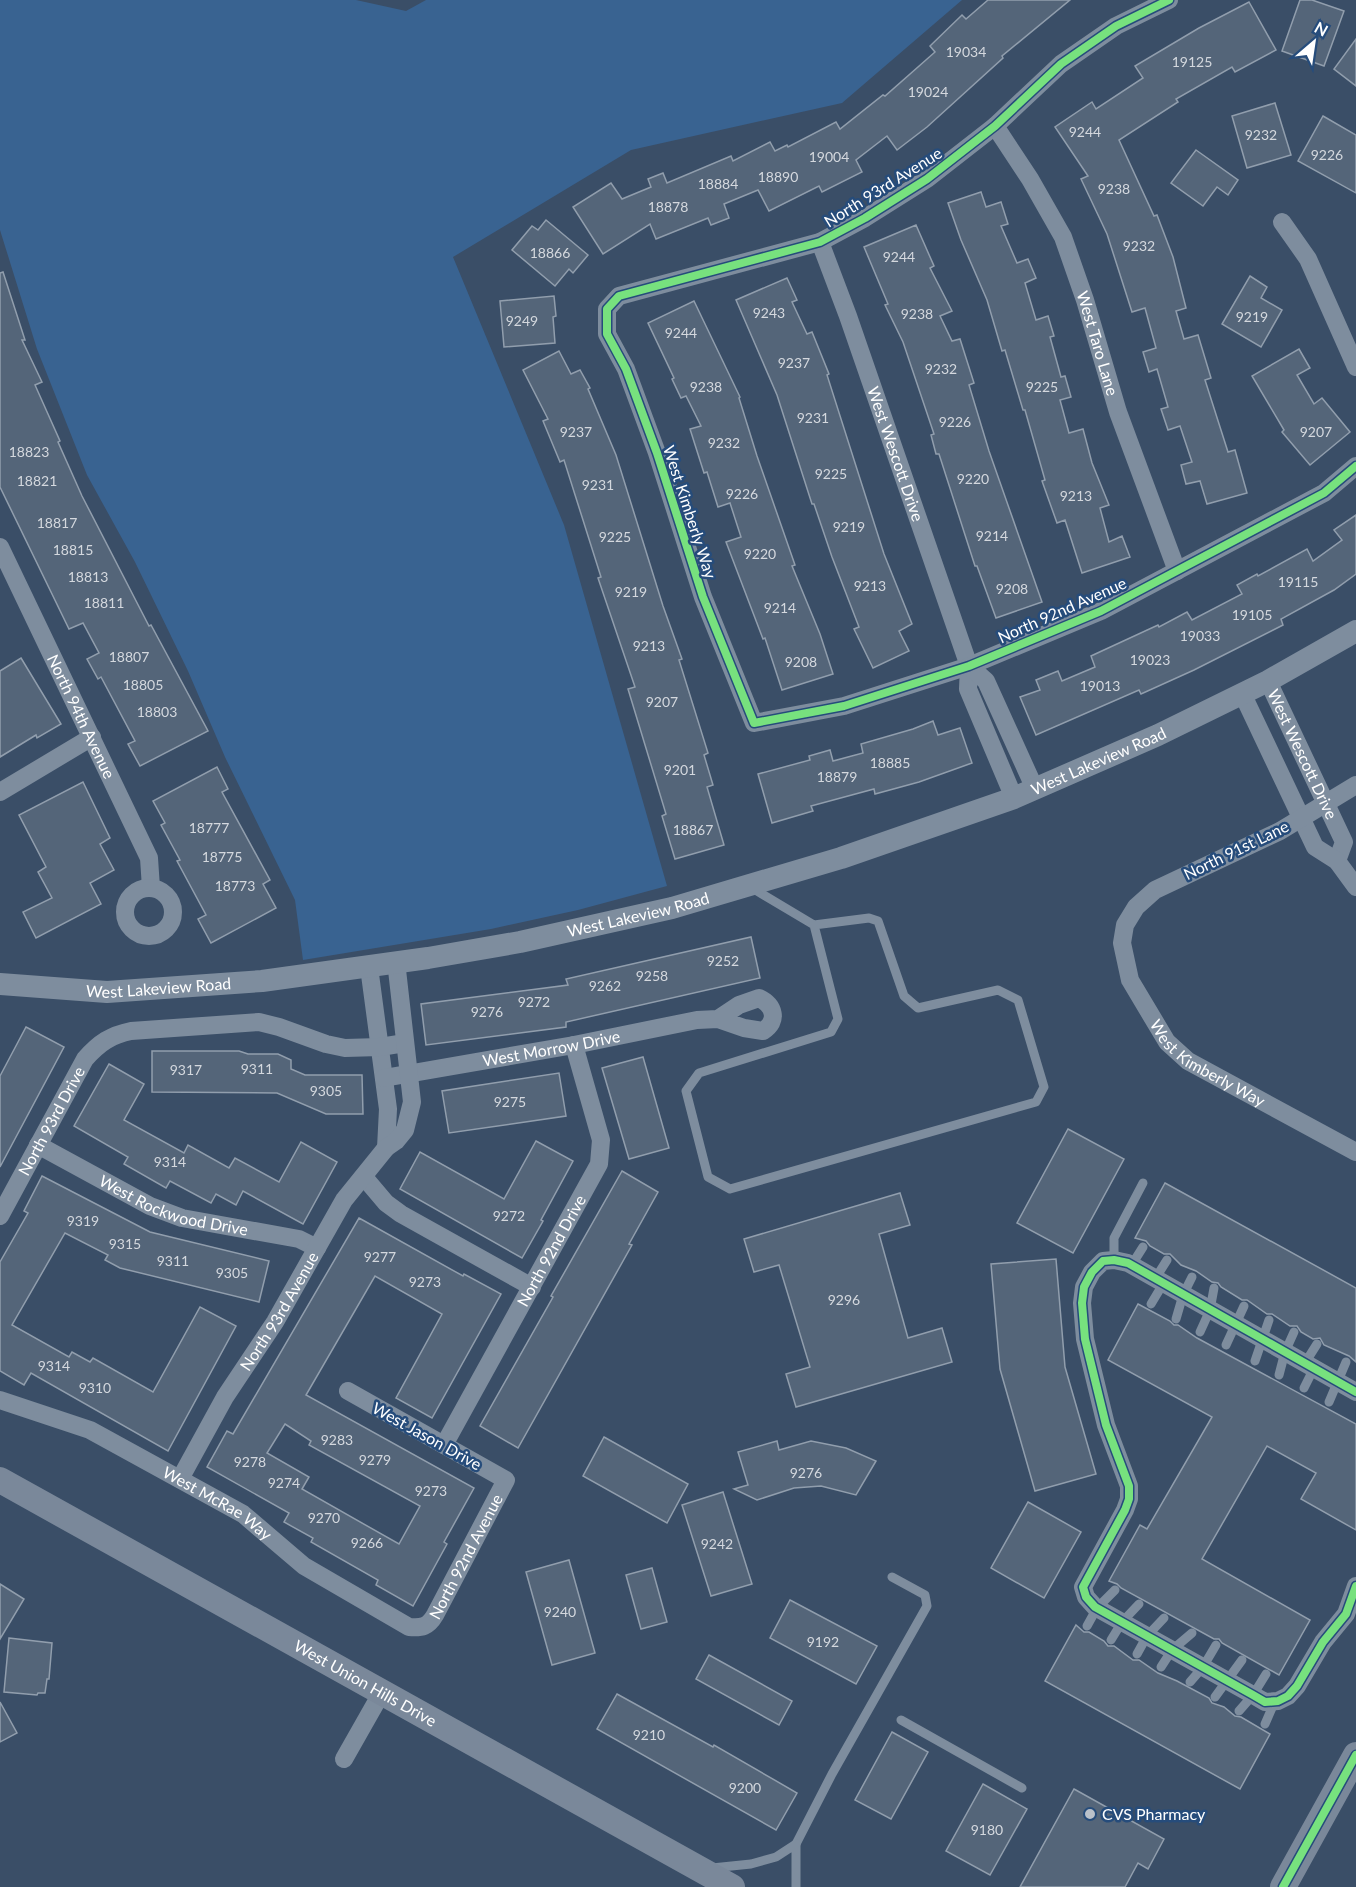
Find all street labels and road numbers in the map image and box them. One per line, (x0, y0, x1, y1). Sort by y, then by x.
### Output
street label: North 93rd Avenue (820, 143, 945, 230)
street label: West Taro Lane (1074, 288, 1123, 398)
street label: West Wescott Drive (864, 384, 928, 524)
street label: West Kimberly Way (660, 443, 721, 582)
street label: North 92nd Avenue (995, 573, 1129, 646)
street label: North 94th Avenue (44, 651, 120, 782)
street label: West Wescott Drive (1264, 686, 1342, 822)
street label: West Lakeview Road (1028, 723, 1169, 798)
street label: North 91st Lane (1180, 816, 1291, 883)
street label: West Lakeview Road (565, 888, 711, 940)
street label: West Lakeview Road (85, 973, 232, 1001)
street label: West Kimberly Way (1147, 1016, 1269, 1110)
street label: West Morrow Drive (481, 1026, 622, 1070)
street label: North 93rd Drive (14, 1063, 88, 1179)
street label: West Rockwood Drive (96, 1170, 250, 1239)
street label: North 92nd Drive (512, 1191, 589, 1309)
street label: North 93rd Avenue (235, 1248, 322, 1374)
street label: West Jason Drive (369, 1398, 485, 1473)
street label: West McRae Way (160, 1462, 277, 1544)
street label: North 92nd Avenue (425, 1490, 506, 1622)
street label: West Union Hills Drive (291, 1635, 440, 1730)

